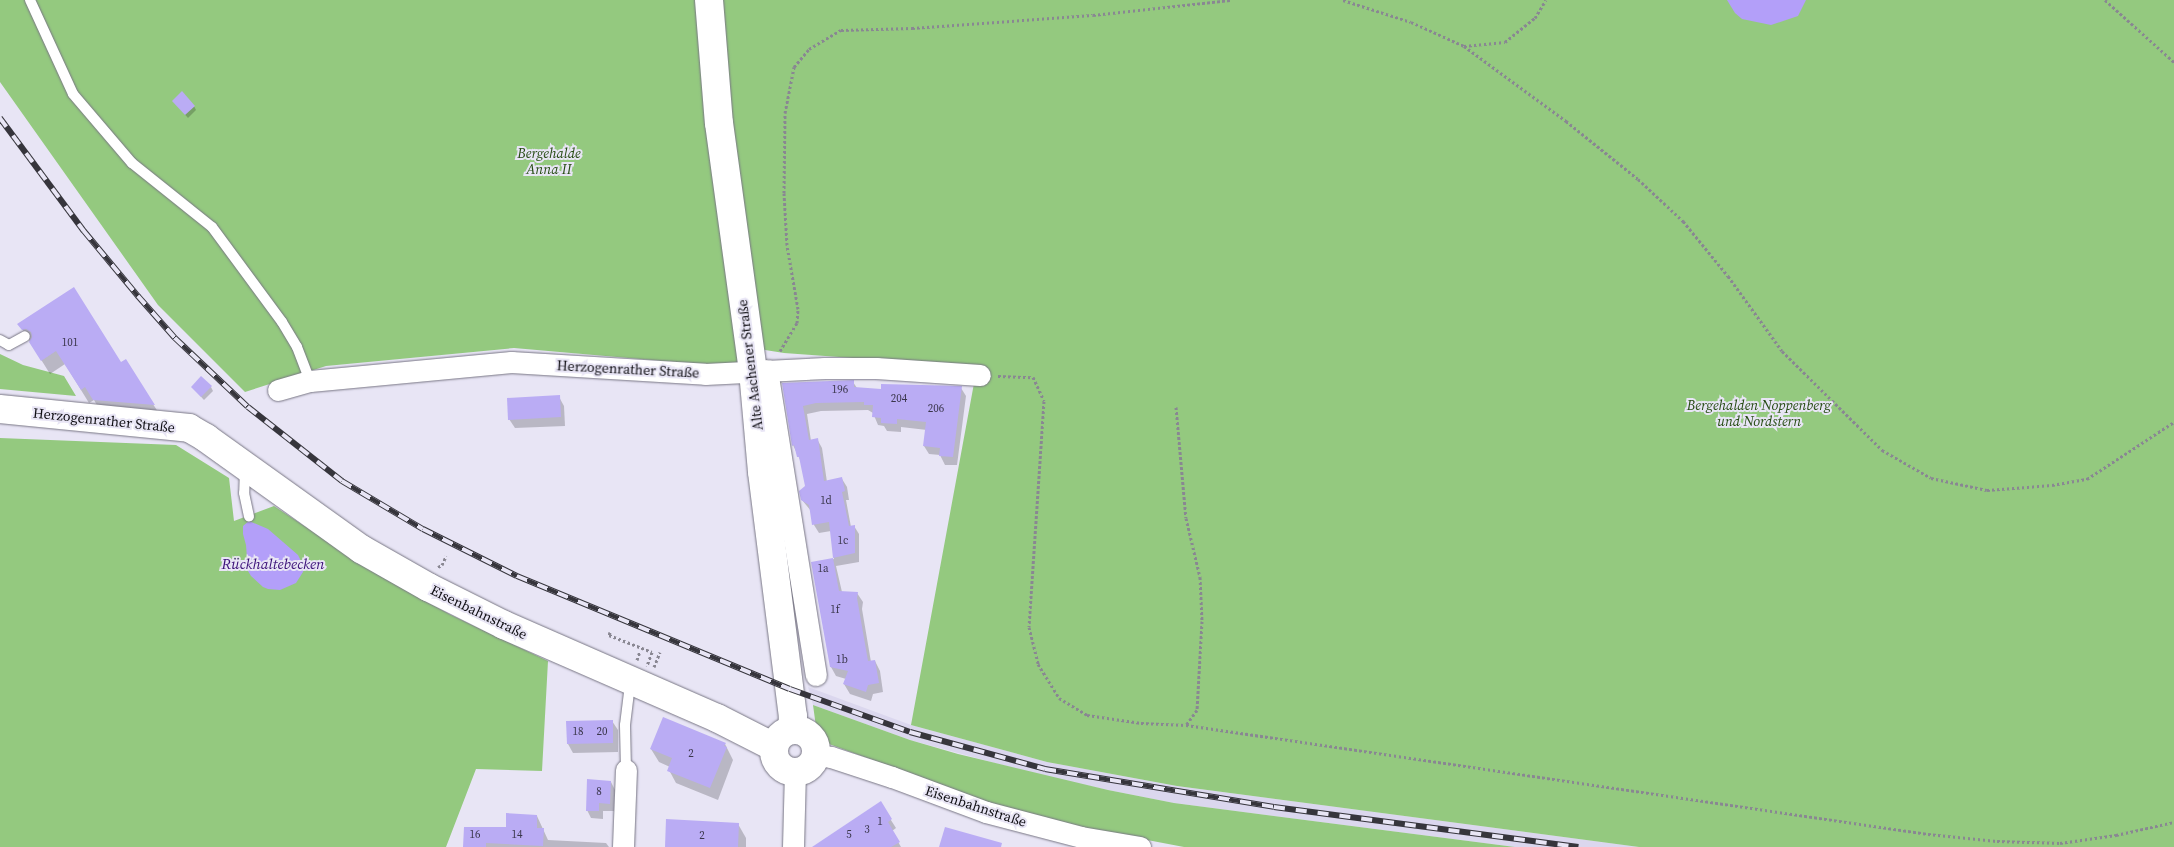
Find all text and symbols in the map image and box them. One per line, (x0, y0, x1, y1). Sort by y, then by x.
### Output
park label: Bergehalde Anna II (517, 145, 581, 178)
street label: Alte Aachener Straße (734, 299, 766, 431)
house number: 101 (62, 336, 78, 350)
street label: Herzogenrather Straße (556, 357, 700, 381)
house number: 196 (832, 383, 848, 397)
house number: 204 (891, 392, 907, 406)
park label: Bergehalden Noppenberg und Nordstern (1687, 397, 1831, 430)
house number: 206 (928, 402, 944, 416)
street label: Herzogenrather Straße (32, 404, 176, 436)
house number: 1d (820, 494, 832, 508)
house number: 1c (838, 534, 848, 548)
water label: Rückhaltebecken (222, 555, 324, 573)
house number: 1a (817, 562, 829, 576)
street label: Eisenbahnstraße (428, 581, 530, 643)
house number: 1f (830, 603, 840, 617)
house number: 1b (836, 653, 848, 667)
house number: 18 (573, 725, 583, 739)
house number: 20 (597, 725, 607, 739)
house number: 2 (688, 747, 694, 761)
street label: Eisenbahnstraße (923, 782, 1029, 830)
house number: 8 (596, 785, 602, 799)
house number: 1 (877, 815, 883, 829)
house number: 3 (864, 823, 870, 837)
house number: 16 (470, 828, 480, 842)
house number: 14 (512, 828, 522, 842)
house number: 5 (846, 828, 852, 842)
house number: 2 (699, 829, 705, 843)

